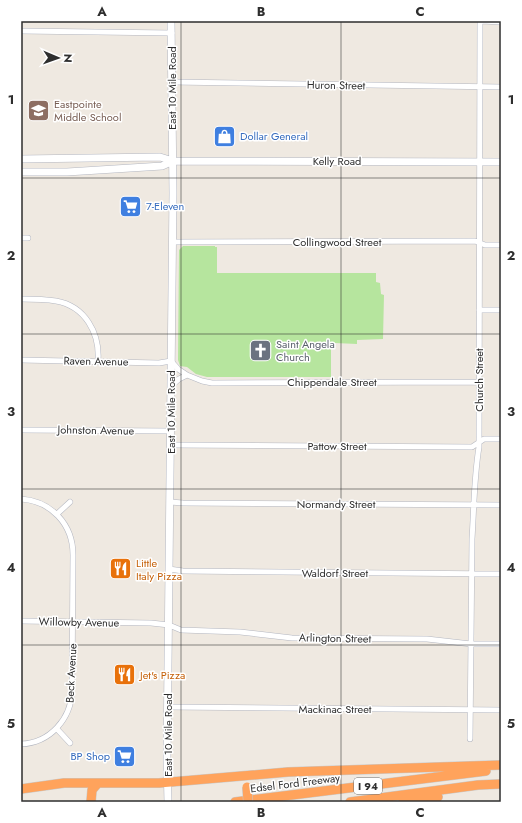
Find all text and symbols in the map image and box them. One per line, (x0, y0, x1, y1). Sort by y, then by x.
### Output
text: A (96, 2, 107, 21)
text: B (257, 2, 266, 21)
text: C (415, 2, 425, 21)
north arrow (38, 38, 78, 78)
street label: East 10 Mile Road (164, 46, 180, 130)
text: N (60, 54, 76, 63)
street label: Huron Street (307, 76, 366, 94)
text: 1 (8, 90, 14, 109)
text: 1 (508, 90, 514, 109)
place label: Eastpointe Middle School (54, 96, 121, 125)
school or university icon: Eastpointe Middle School (26, 97, 52, 123)
shop icon: Dollar General (212, 123, 238, 149)
place label: Dollar General (240, 128, 308, 144)
street label: Kelly Road (313, 153, 361, 169)
supermarket icon: 7-Eleven (117, 193, 143, 219)
place label: 7-Eleven (146, 198, 184, 214)
street label: Collingwood Street (293, 234, 382, 250)
text: 2 (7, 246, 15, 265)
text: 2 (507, 246, 515, 265)
place label: Saint Angela Church (276, 336, 335, 365)
church icon: Saint Angela Church (248, 337, 274, 363)
street label: Church Street (471, 348, 487, 412)
street label: Raven Avenue (63, 352, 129, 370)
street label: East 10 Mile Road (163, 370, 179, 454)
street label: Chippendale Street (287, 374, 377, 390)
text: 3 (7, 402, 15, 421)
text: 3 (507, 402, 515, 421)
street label: Johnston Avenue (56, 421, 135, 439)
street label: Pattow Street (307, 438, 367, 454)
street label: Normandy Street (297, 496, 376, 512)
place label: Little Italy Pizza (136, 555, 182, 584)
restaurant icon: Little Italy Pizza (107, 556, 133, 582)
text: 4 (6, 558, 16, 577)
text: 4 (506, 558, 516, 577)
street label: Waldorf Street (302, 565, 369, 581)
street label: Willowby Avenue (39, 613, 120, 631)
street label: Arlington Street (299, 629, 372, 647)
street label: Beck Avenue (61, 643, 81, 703)
restaurant icon: Jet's Pizza (111, 662, 137, 688)
place label: Jet's Pizza (138, 667, 185, 683)
street label: East 10 Mile Road (160, 693, 176, 777)
street label: Mackinac Street (298, 701, 372, 717)
text: 5 (7, 714, 15, 733)
text: 5 (507, 714, 515, 733)
supermarket icon: BP Shop (112, 743, 138, 769)
place label: BP Shop (70, 748, 110, 764)
street label: Edsel Ford Freeway (249, 770, 341, 796)
road number: I 94 (354, 778, 382, 794)
text: A (96, 803, 107, 822)
text: B (257, 803, 266, 822)
text: C (415, 803, 425, 822)

